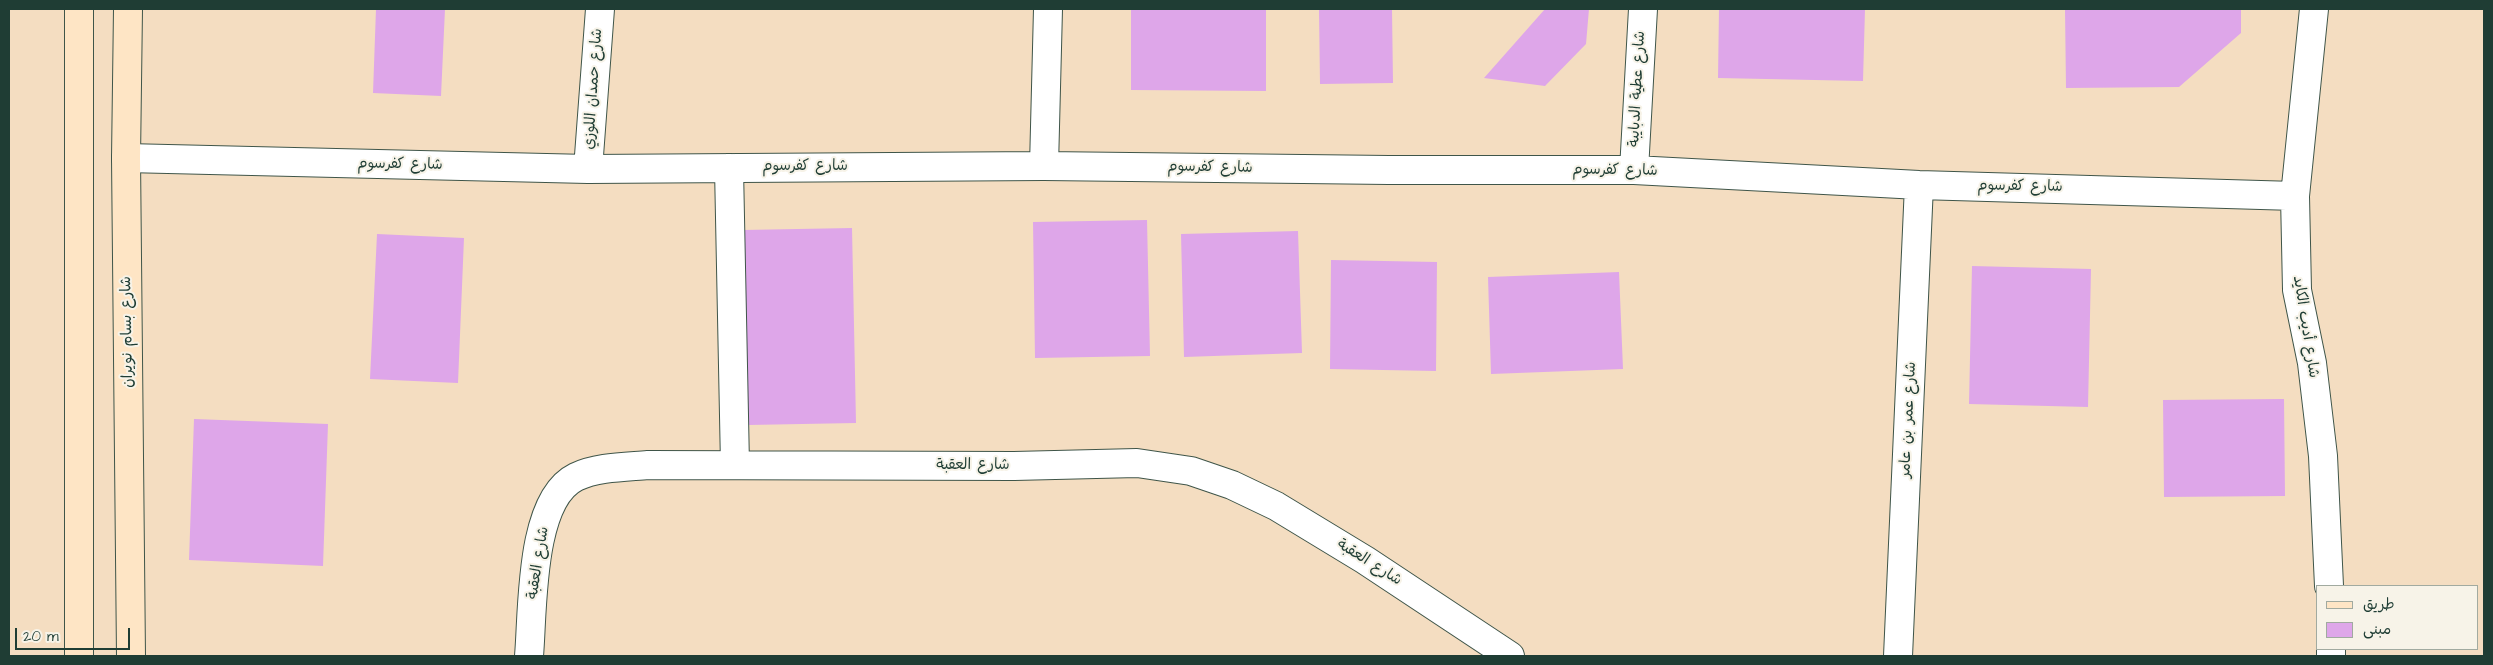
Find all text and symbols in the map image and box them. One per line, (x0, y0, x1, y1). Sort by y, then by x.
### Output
street label: شارع حمدان اللوزي (581, 28, 607, 150)
street label: شارع عطية الدبايبة (1626, 31, 1650, 147)
street label: شارع كفرسوم (357, 155, 443, 175)
street label: شارع كفرسوم (762, 158, 848, 176)
street label: شارع كفرسوم (1167, 158, 1253, 178)
street label: شارع كفرسوم (1572, 161, 1658, 181)
street label: شارع كفرسوم (1977, 177, 2063, 197)
street label: شارع أديب الكايد (2288, 275, 2322, 379)
street label: شارع بسام نويران (118, 276, 138, 388)
street label: شارع عمر بن عامر (1897, 361, 1921, 479)
street label: شارع العقبة (936, 457, 1010, 475)
street label: شارع العقبة (524, 525, 554, 601)
street label: شارع العقبة (1333, 536, 1405, 590)
legend (2316, 585, 2478, 650)
text: طريق (2363, 594, 2395, 615)
scale bar (18, 618, 132, 650)
text: مبنى (2363, 619, 2391, 640)
text: 20 m (23, 626, 59, 647)

